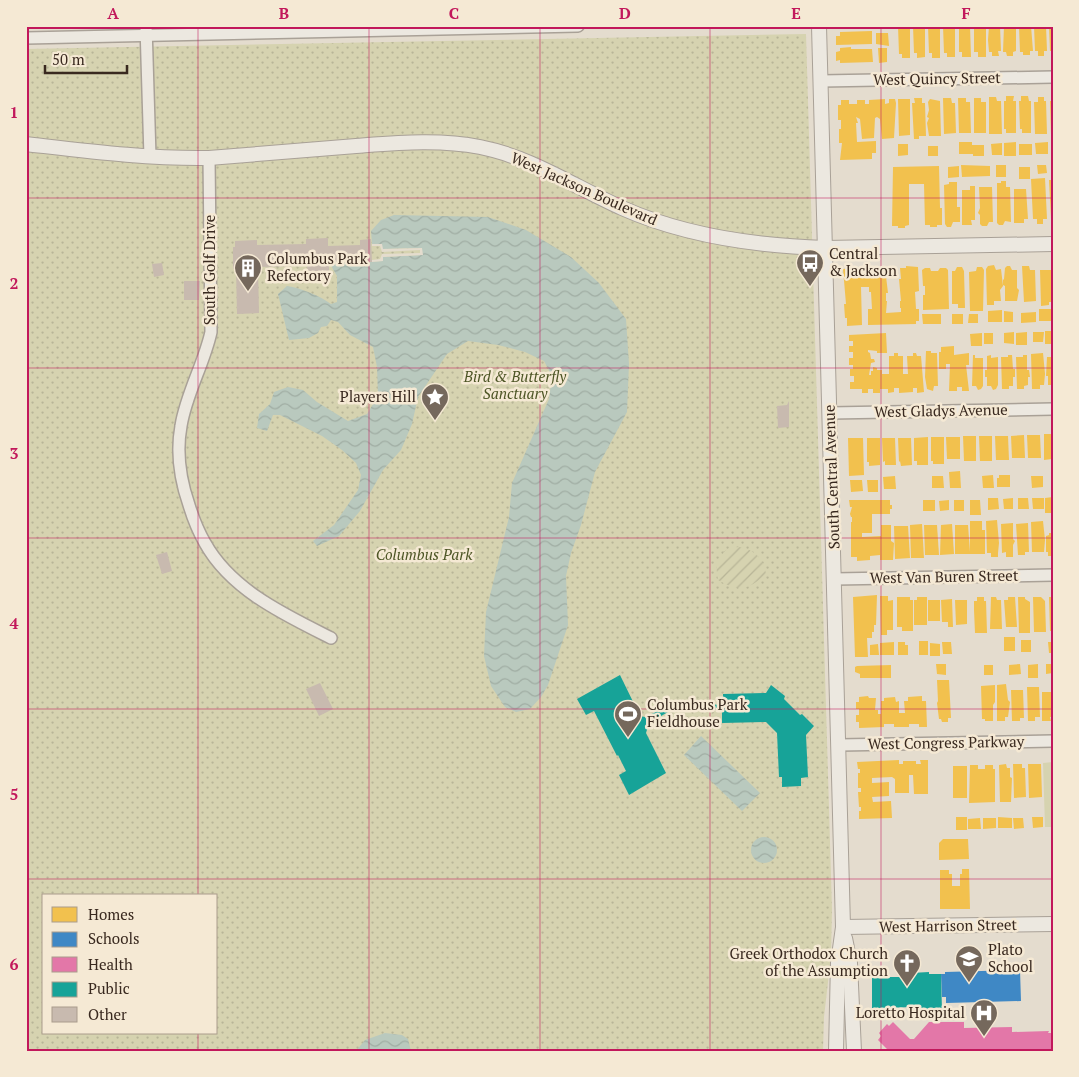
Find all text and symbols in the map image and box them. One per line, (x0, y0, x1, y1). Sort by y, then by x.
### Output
text: A (107, 2, 119, 24)
text: B (279, 2, 289, 24)
text: C (449, 2, 459, 24)
text: D (619, 2, 631, 24)
text: E (791, 2, 801, 24)
text: F (961, 2, 971, 24)
scale bar (45, 42, 128, 74)
text: 50 m (52, 49, 85, 69)
street label: West Quincy Street (873, 67, 1001, 89)
text: 1 (9, 101, 19, 123)
street label: West Jackson Boulevard (508, 147, 661, 229)
street label: South Golf Drive (199, 215, 219, 325)
place label: Central & Jackson (829, 243, 897, 280)
place label: Columbus Park Refectory (267, 248, 368, 285)
bus stop icon: Central & Jackson (795, 248, 825, 287)
building icon: Columbus Park Refectory (233, 253, 263, 292)
text: 2 (9, 272, 19, 294)
park label: Bird & Butterfly Sanctuary (463, 366, 567, 403)
place icon: Players Hill (420, 382, 450, 421)
place label: Players Hill (340, 386, 416, 406)
street label: West Gladys Avenue (874, 399, 1008, 421)
street label: South Central Avenue (818, 404, 844, 550)
text: 3 (9, 442, 19, 464)
park label: Columbus Park (376, 544, 473, 564)
street label: West Van Buren Street (869, 565, 1019, 587)
text: 4 (9, 612, 19, 634)
place label: Columbus Park Fieldhouse (647, 694, 748, 731)
sports icon: Columbus Park Fieldhouse (613, 699, 643, 738)
street label: West Congress Parkway (867, 731, 1025, 753)
text: 5 (9, 783, 19, 805)
legend (42, 894, 218, 1034)
text: Homes (88, 904, 134, 924)
street label: West Harrison Street (879, 914, 1018, 936)
text: Schools (88, 928, 139, 948)
place label: Plato School (988, 939, 1033, 976)
place label: Greek Orthodox Church of the Assumption (729, 943, 888, 980)
school or university icon: Plato School (954, 944, 984, 983)
church icon: Greek Orthodox Church of the Assumption (892, 948, 922, 987)
text: 6 (9, 953, 19, 975)
text: Health (88, 954, 133, 974)
text: Public (88, 978, 130, 998)
hospital icon: Loretto Hospital (969, 998, 999, 1037)
place label: Loretto Hospital (856, 1002, 965, 1022)
text: Other (88, 1004, 127, 1024)

